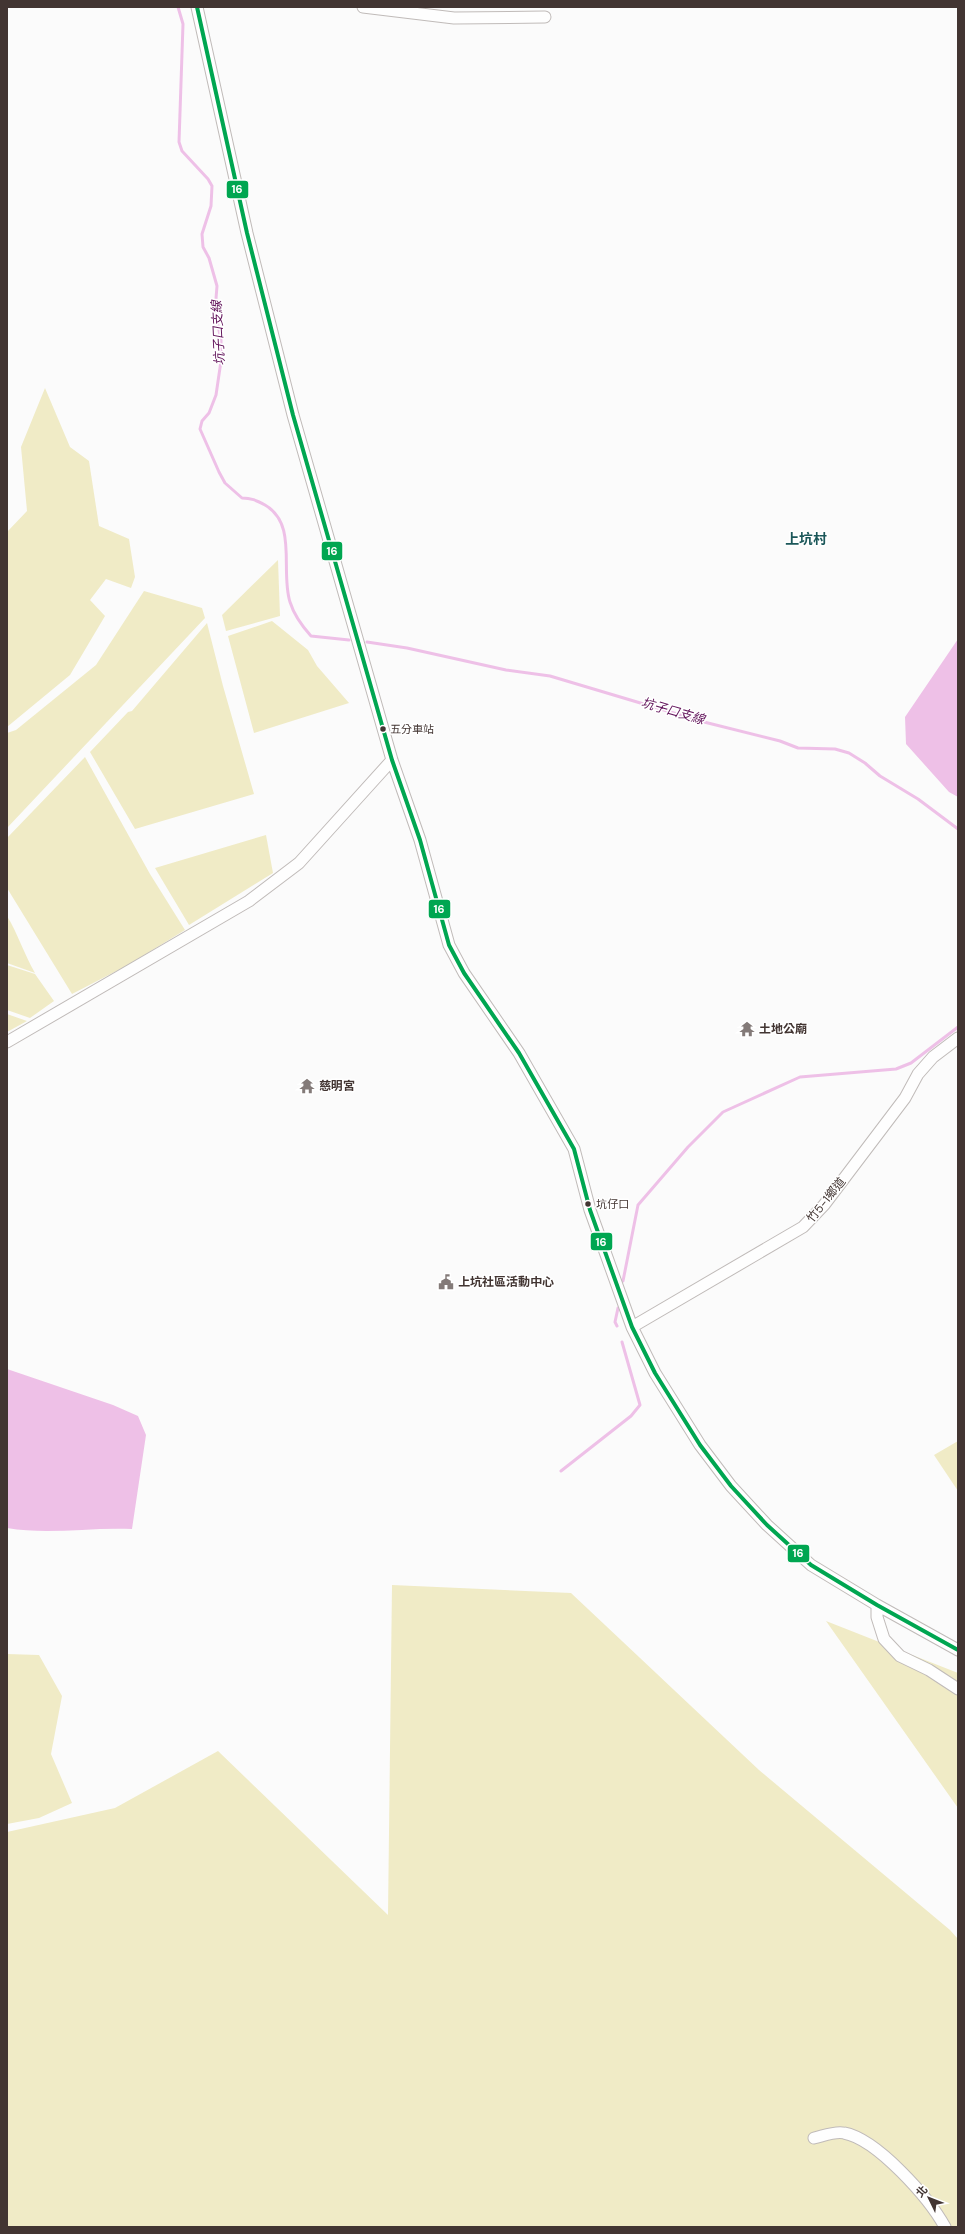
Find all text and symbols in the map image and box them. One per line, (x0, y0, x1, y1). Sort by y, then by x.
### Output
line badge: 16 (226, 180, 249, 199)
text: 16 (232, 182, 243, 196)
water label: 坑子口支線 (208, 298, 228, 366)
district label: 上坑村 (785, 530, 827, 548)
line badge: 16 (321, 541, 343, 561)
text: 16 (327, 544, 338, 558)
water label: 坑子口支線 (639, 694, 708, 729)
place label: 五分車站 (390, 722, 434, 736)
marker: 五分車站 (378, 724, 388, 734)
line badge: 16 (428, 899, 451, 919)
text: 16 (434, 902, 445, 916)
temple icon: 土地公廟 (738, 1020, 756, 1038)
place label: 土地公廟 (759, 1021, 807, 1037)
temple icon: 慈明宮 (298, 1077, 316, 1095)
place label: 慈明宮 (319, 1078, 355, 1094)
street label: 竹5-1鄉道 (803, 1174, 849, 1226)
place label: 坑仔口 (596, 1197, 629, 1211)
marker: 坑仔口 (583, 1199, 593, 1209)
line badge: 16 (590, 1232, 613, 1251)
text: 16 (596, 1235, 607, 1249)
public building icon: 上坑社區活動中心 (437, 1273, 455, 1291)
place label: 上坑社區活動中心 (458, 1274, 554, 1290)
line badge: 16 (787, 1544, 810, 1563)
text: 16 (793, 1546, 804, 1560)
north arrow (909, 2178, 949, 2218)
text: 北 (913, 2182, 931, 2200)

